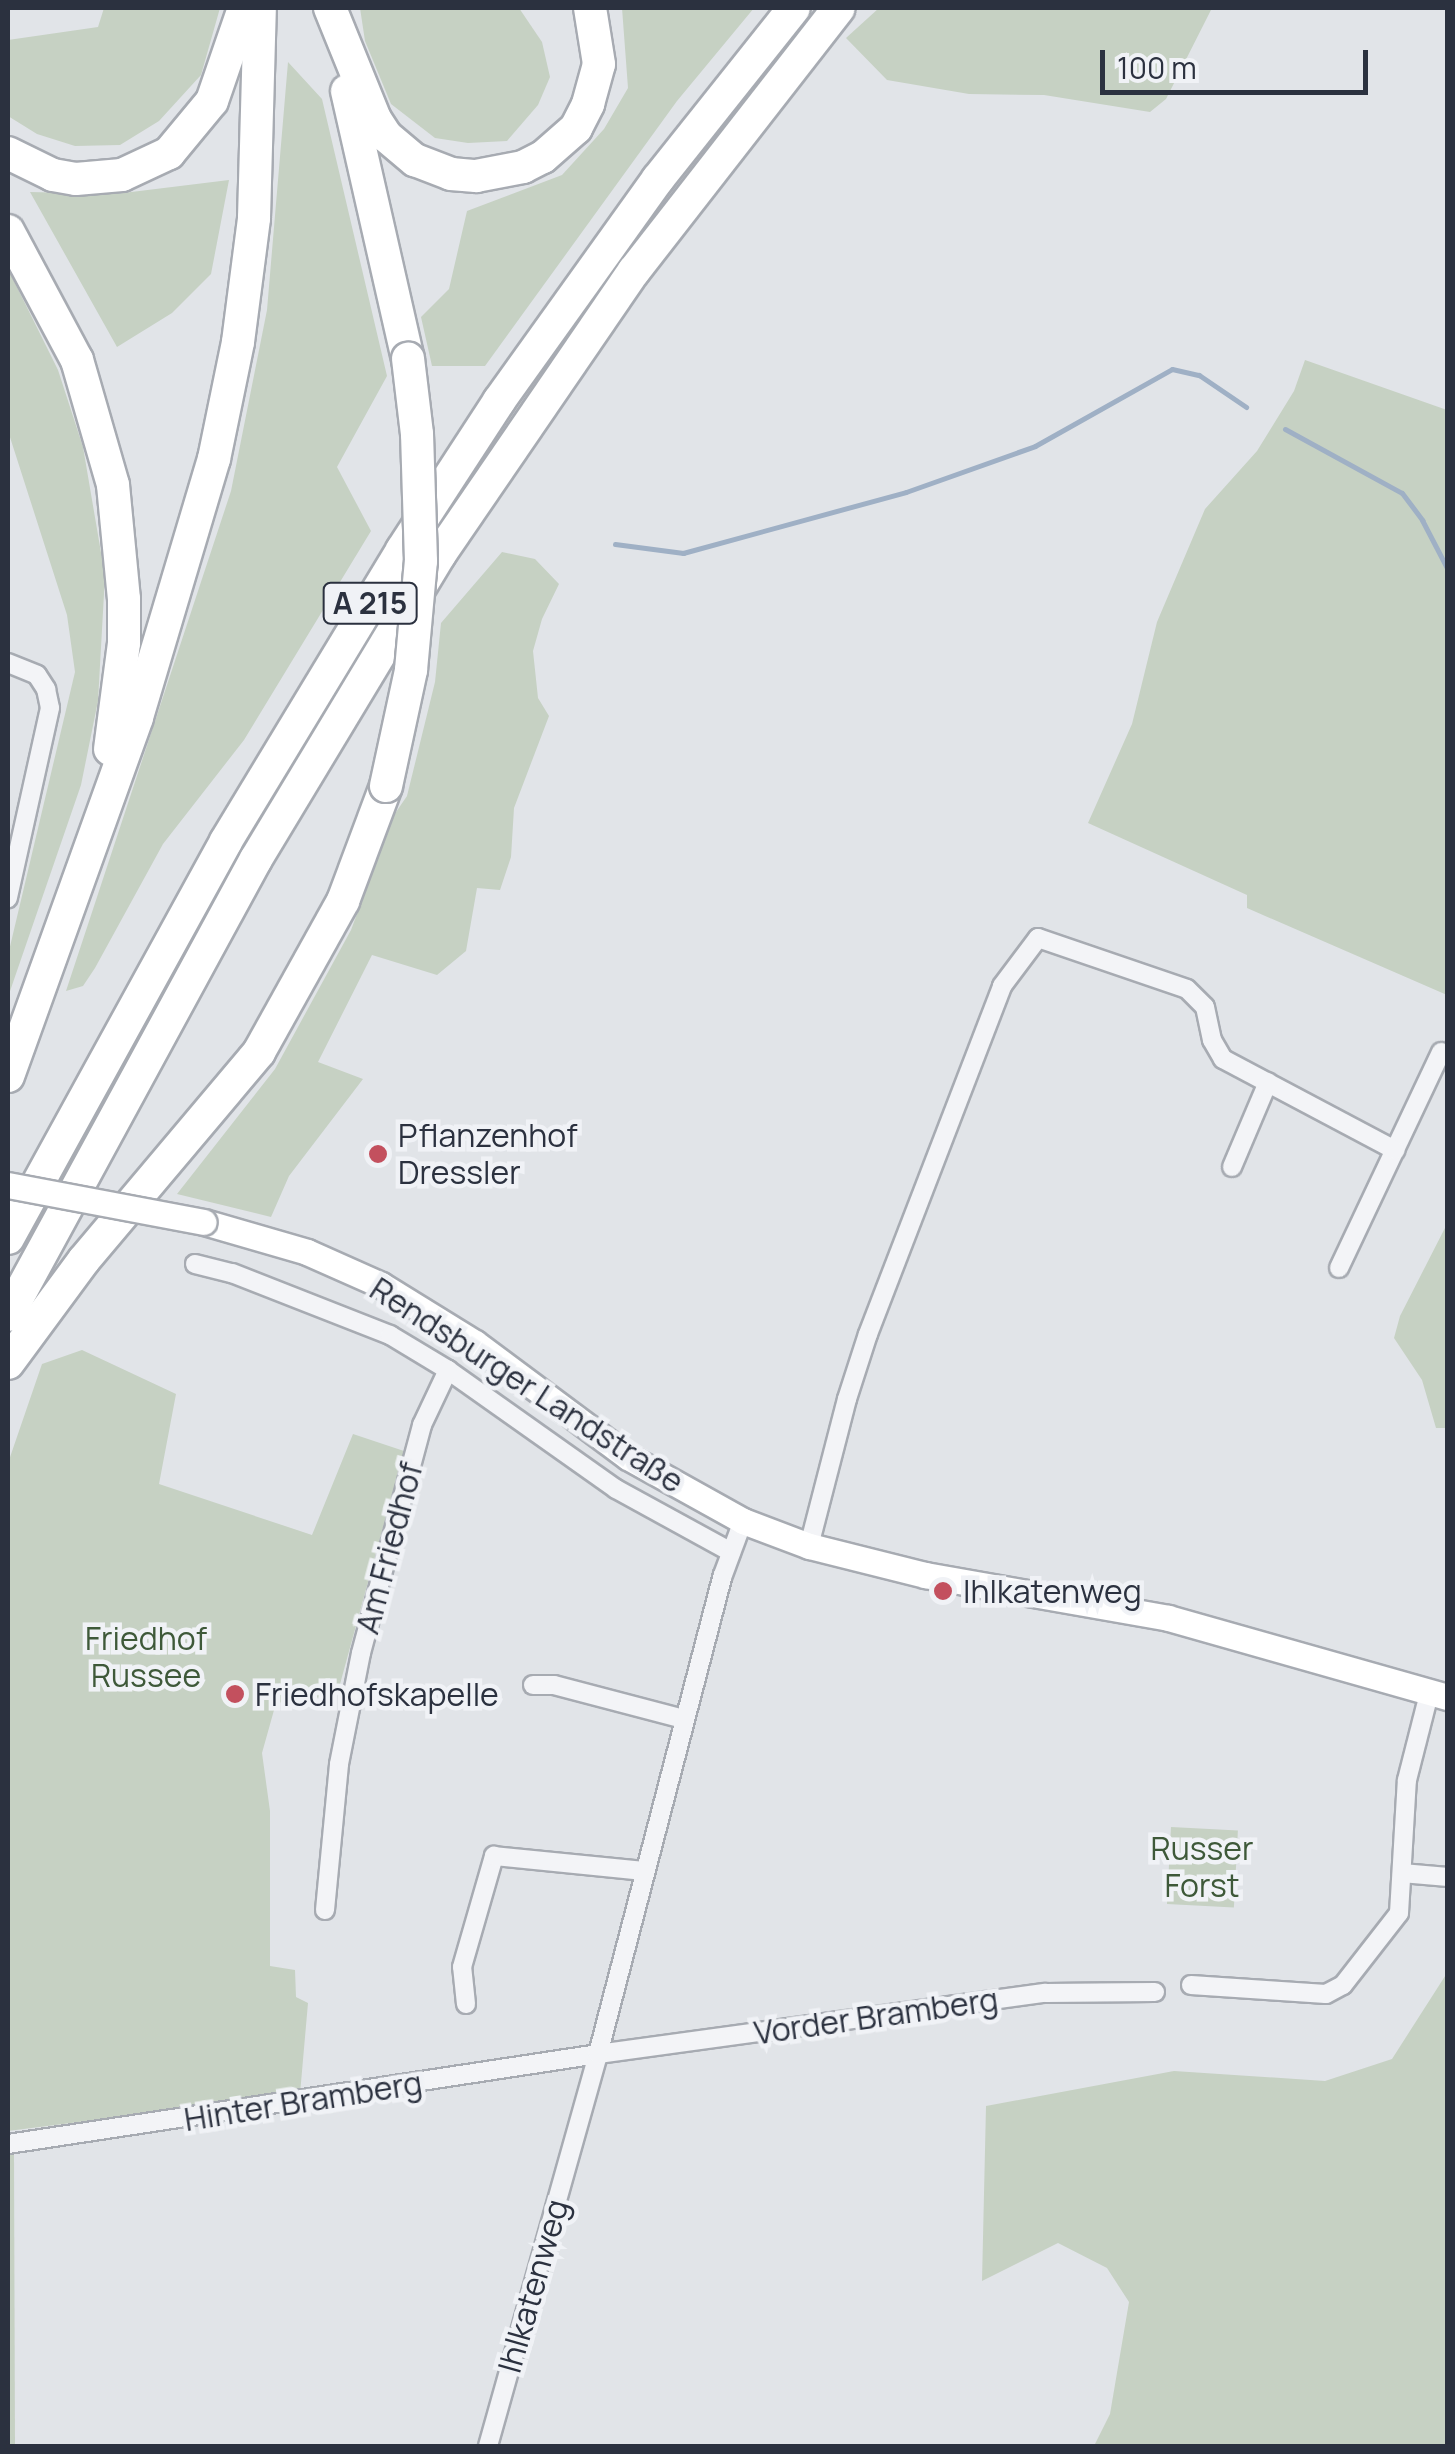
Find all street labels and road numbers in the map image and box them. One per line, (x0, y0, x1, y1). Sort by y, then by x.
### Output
road number: A 215 (322, 578, 418, 628)
street label: Rendsburger Landstraße (363, 1269, 691, 1501)
street label: Am Friedhof (348, 1458, 430, 1638)
street label: Vorder Bramberg (752, 1980, 1000, 2052)
street label: Hinter Bramberg (181, 2063, 425, 2139)
street label: Ihlkatenweg (490, 2195, 576, 2377)

